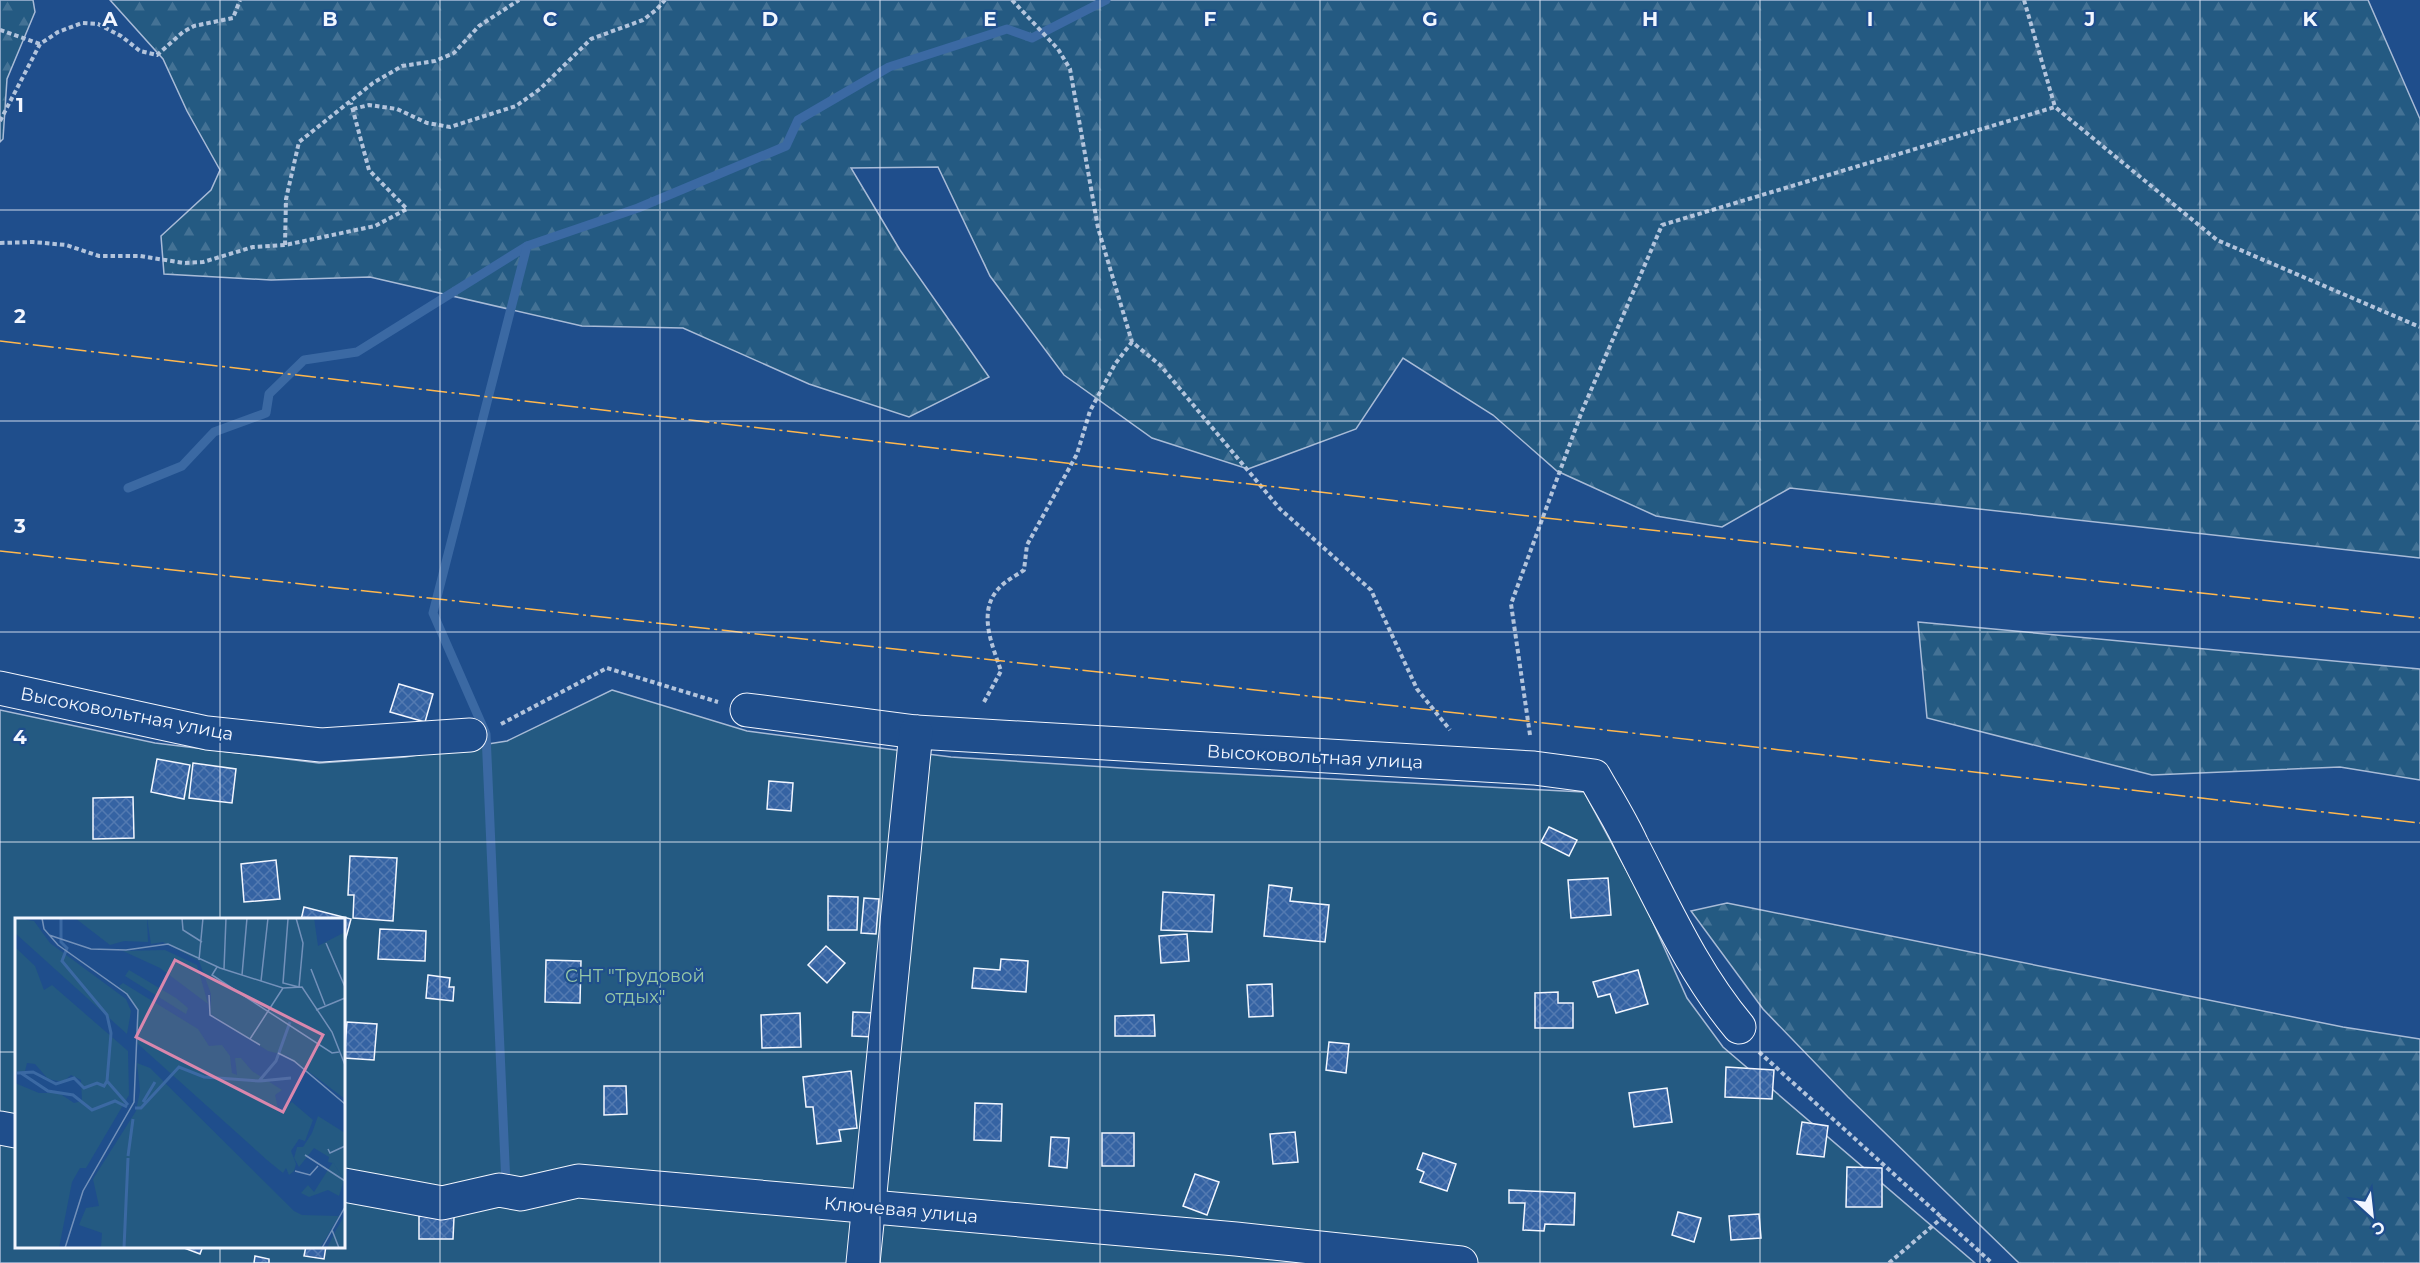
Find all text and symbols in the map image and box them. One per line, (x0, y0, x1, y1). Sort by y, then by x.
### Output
text: A (101, 7, 118, 31)
text: B (322, 7, 338, 31)
text: C (543, 7, 558, 31)
text: D (762, 7, 778, 31)
text: E (983, 7, 997, 31)
text: F (1204, 7, 1217, 31)
text: G (1422, 7, 1438, 31)
text: H (1642, 7, 1658, 31)
text: I (1867, 7, 1873, 31)
text: J (2084, 7, 2095, 31)
text: K (2303, 7, 2319, 31)
text: 1 (16, 93, 24, 117)
text: 2 (14, 304, 26, 328)
text: 3 (13, 514, 26, 538)
street label: Высоковольтная улица (19, 683, 235, 745)
text: 4 (13, 725, 27, 749)
street label: Высоковольтная улица (1206, 740, 1424, 774)
inset map (15, 918, 345, 1248)
park label: СНТ "Трудовой отдых" (565, 965, 705, 1008)
north arrow (2342, 1185, 2402, 1245)
street label: Ключевая улица (823, 1192, 979, 1228)
text: С (2369, 1217, 2388, 1239)

